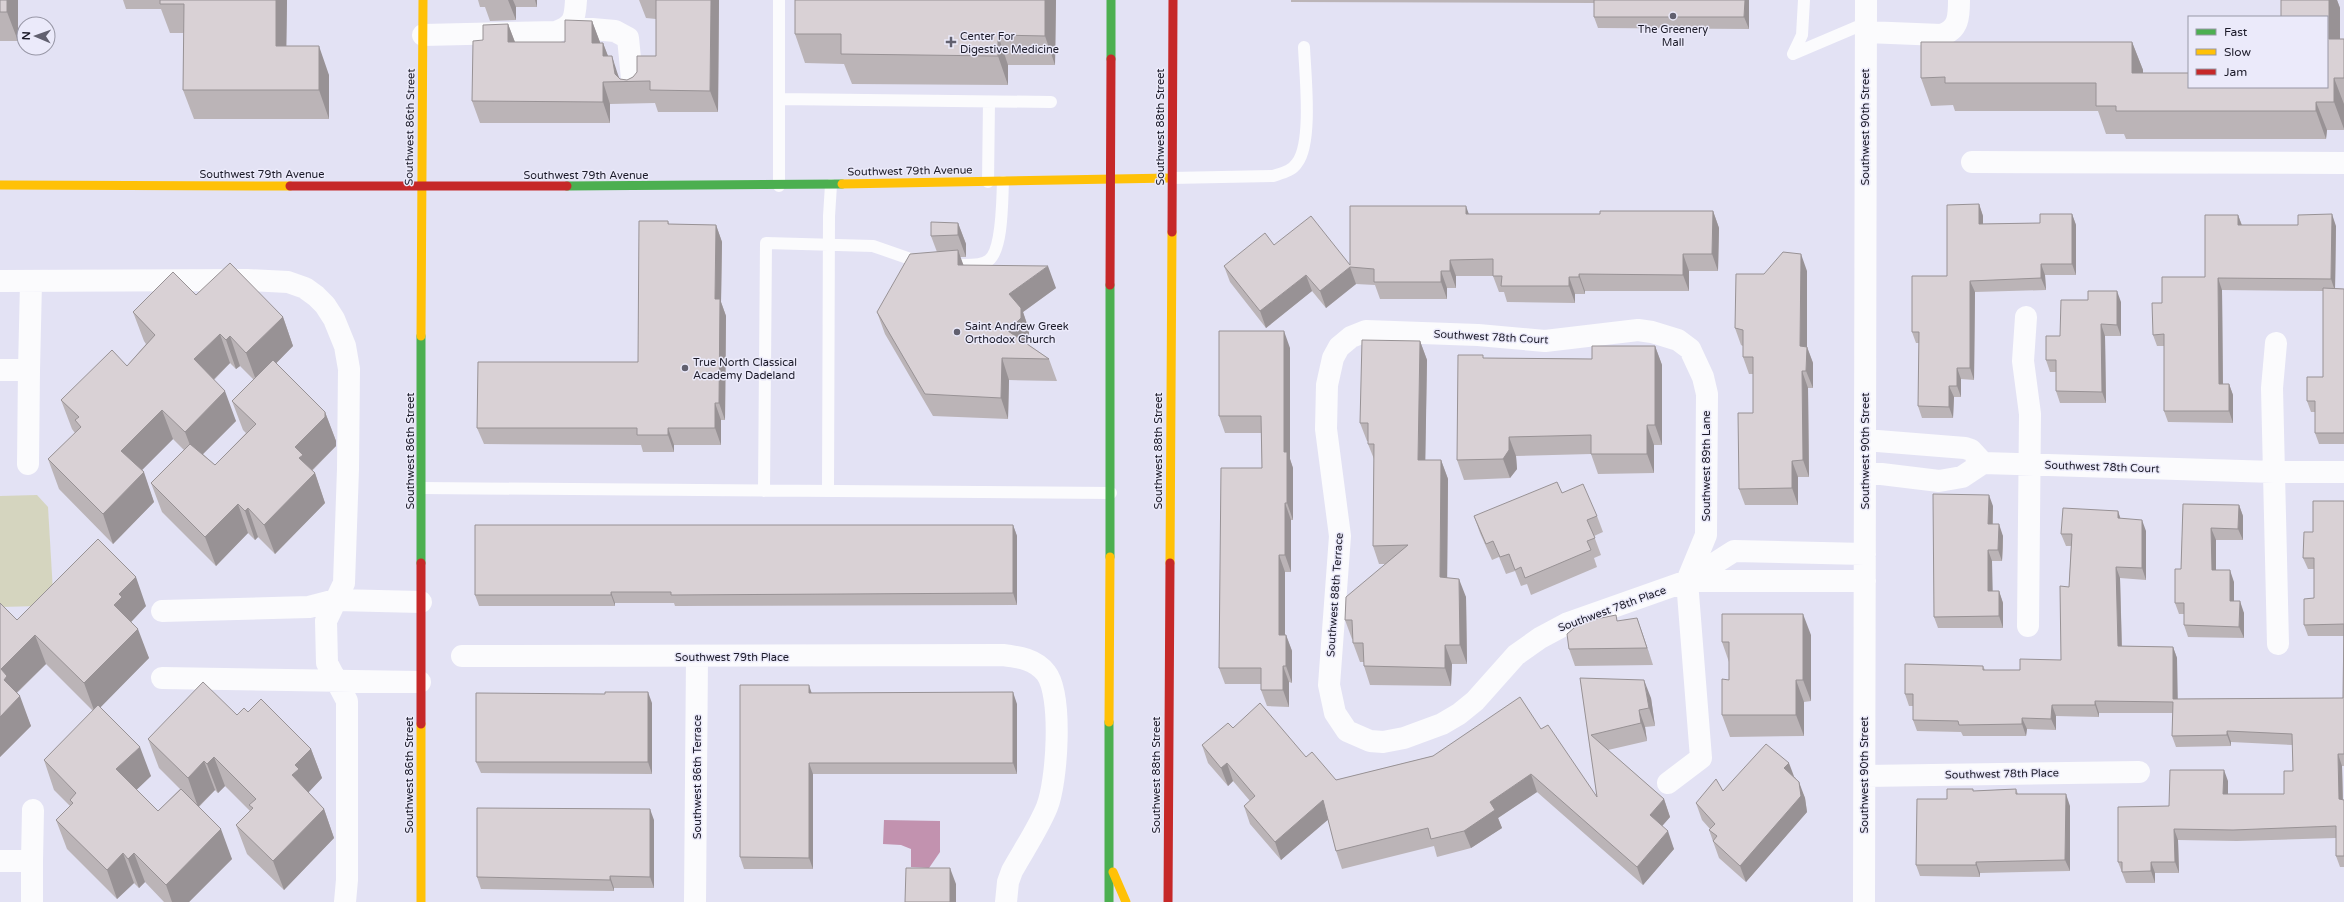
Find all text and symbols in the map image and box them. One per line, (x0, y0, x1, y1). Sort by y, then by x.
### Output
marker: The Greenery Mall (1668, 11, 1678, 21)
north arrow (16, 16, 56, 56)
legend (2188, 16, 2328, 88)
place label: The Greenery Mall (1638, 23, 1708, 49)
text: Fast (2224, 25, 2248, 39)
place label: Center For Digestive Medicine (960, 30, 1059, 56)
text: N (20, 31, 33, 40)
marker: Center For Digestive Medicine (945, 36, 957, 48)
text: Slow (2224, 45, 2251, 59)
text: Jam (2224, 65, 2247, 79)
street label: Southwest 86th Street (402, 68, 418, 186)
street label: Southwest 88th Street (1154, 68, 1167, 186)
street label: Southwest 90th Street (1859, 68, 1872, 186)
street label: Southwest 79th Avenue (847, 163, 973, 179)
street label: Southwest 79th Avenue (199, 168, 325, 181)
street label: Southwest 79th Avenue (523, 169, 649, 182)
place label: Saint Andrew Greek Orthodox Church (965, 320, 1069, 346)
marker: Saint Andrew Greek Orthodox Church (952, 327, 962, 337)
street label: Southwest 78th Court (1433, 327, 1549, 347)
place label: True North Classical Academy Dadeland (693, 356, 797, 382)
marker: True North Classical Academy Dadeland (680, 363, 690, 373)
street label: Southwest 86th Street (404, 392, 417, 510)
street label: Southwest 88th Street (1152, 392, 1165, 510)
street label: Southwest 90th Street (1859, 392, 1872, 510)
street label: Southwest 89th Lane (1700, 410, 1713, 522)
street label: Southwest 78th Court (2044, 458, 2160, 476)
street label: Southwest 88th Terrace (1324, 532, 1346, 658)
street label: Southwest 78th Place (1556, 583, 1668, 635)
street label: Southwest 79th Place (675, 651, 789, 664)
street label: Southwest 86th Terrace (691, 715, 704, 839)
street label: Southwest 86th Street (403, 716, 416, 834)
street label: Southwest 88th Street (1150, 716, 1163, 834)
street label: Southwest 90th Street (1858, 716, 1871, 834)
street label: Southwest 78th Place (1945, 767, 2059, 781)

